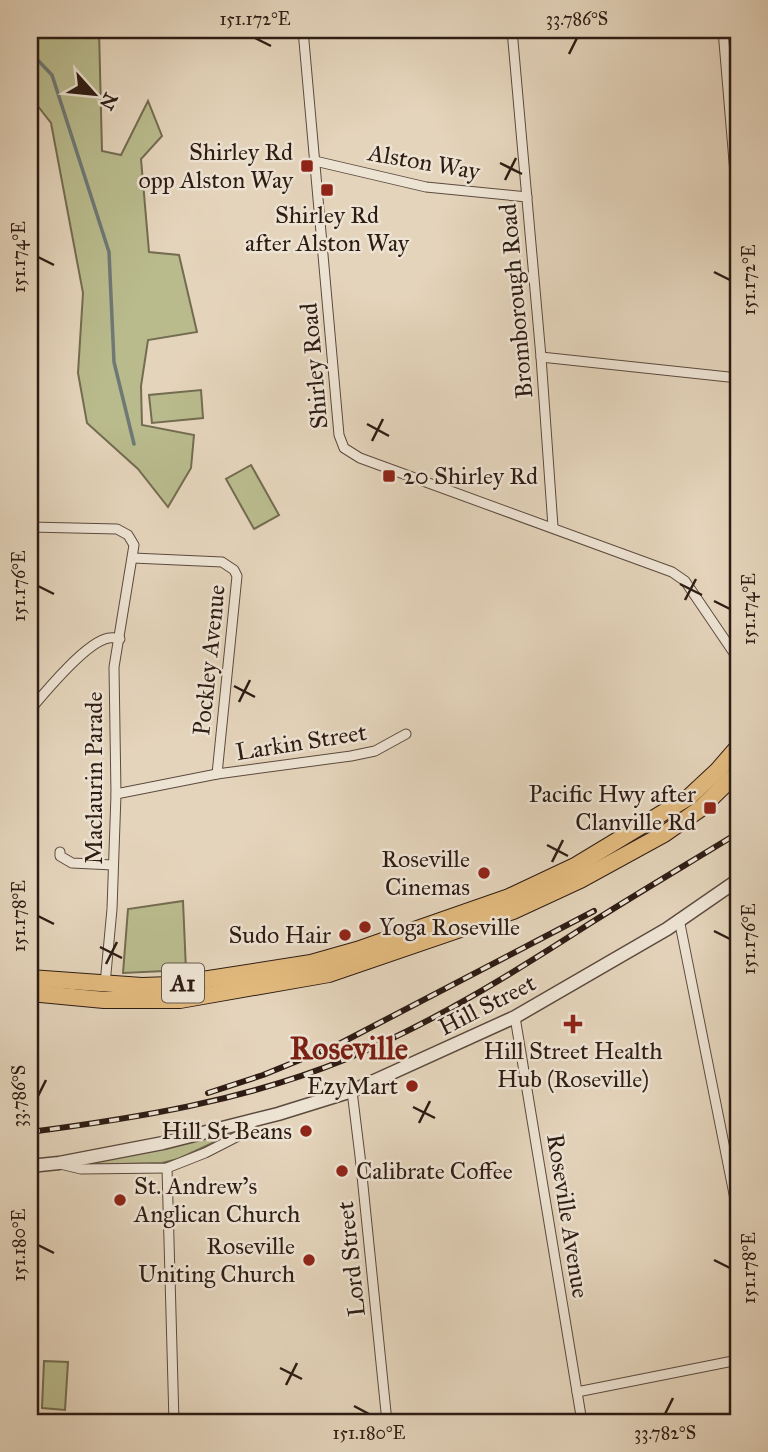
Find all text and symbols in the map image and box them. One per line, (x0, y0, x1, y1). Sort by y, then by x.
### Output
text: 151.172°E (219, 8, 291, 30)
text: 33.786°S (546, 8, 608, 30)
north arrow (60, 60, 130, 130)
text: N (95, 89, 123, 114)
place label: Shirley Rd opp Alston Way (138, 137, 294, 195)
street label: Alston Way (365, 137, 483, 187)
marker: Shirley Rd opp Alston Way (299, 158, 315, 174)
marker: Shirley Rd after Alston Way (319, 182, 335, 198)
place label: Shirley Rd after Alston Way (245, 200, 410, 258)
street label: Bromborough Road (493, 202, 539, 400)
text: 151.174°E (8, 221, 30, 293)
text: 151.172°E (738, 244, 760, 316)
street label: Shirley Road (294, 302, 334, 430)
place label: 20 Shirley Rd (403, 461, 538, 491)
marker: 20 Shirley Rd (381, 468, 397, 484)
text: 151.176°E (8, 550, 30, 622)
text: 151.174°E (738, 573, 760, 645)
street label: Pockley Avenue (186, 583, 232, 737)
street label: Maclaurin Parade (79, 692, 109, 864)
street label: Larkin Street (233, 717, 369, 767)
place label: Pacific Hwy after Clanville Rd (529, 779, 696, 837)
marker: Pacific Hwy after Clanville Rd (702, 800, 718, 816)
place label: Roseville Cinemas (381, 844, 470, 902)
marker: Roseville Cinemas (476, 865, 492, 881)
text: 151.178°E (8, 880, 30, 952)
text: 151.176°E (738, 903, 760, 975)
place label: Yoga Roseville (379, 912, 520, 942)
marker: Yoga Roseville (357, 919, 373, 935)
place label: Sudo Hair (228, 920, 331, 950)
marker: Sudo Hair (337, 927, 353, 943)
road number: A1 (162, 964, 204, 1002)
street label: Hill Street (433, 968, 541, 1042)
marker: Hill Street Health Hub (Roseville) (563, 1014, 583, 1034)
district label: Roseville (290, 1029, 408, 1068)
place label: Hill Street Health Hub (Roseville) (483, 1036, 663, 1094)
text: 33.786°S (8, 1065, 30, 1127)
place label: EzyMart (307, 1071, 399, 1101)
marker: EzyMart (404, 1078, 420, 1094)
place label: Hill St Beans (161, 1116, 292, 1146)
marker: Hill St Beans (298, 1123, 314, 1139)
street label: Roseville Avenue (540, 1132, 596, 1300)
place label: Calibrate Coffee (356, 1156, 513, 1186)
marker: Calibrate Coffee (334, 1163, 350, 1179)
place label: St. Andrew's Anglican Church (133, 1171, 300, 1229)
marker: St. Andrew's Anglican Church (112, 1192, 128, 1208)
street label: Lord Street (330, 1199, 372, 1318)
text: 151.180°E (8, 1209, 30, 1281)
place label: Roseville Uniting Church (138, 1231, 295, 1289)
text: 151.178°E (738, 1232, 760, 1304)
marker: Roseville Uniting Church (301, 1252, 317, 1268)
text: 151.180°E (333, 1422, 405, 1444)
text: 33.782°S (634, 1422, 696, 1444)

